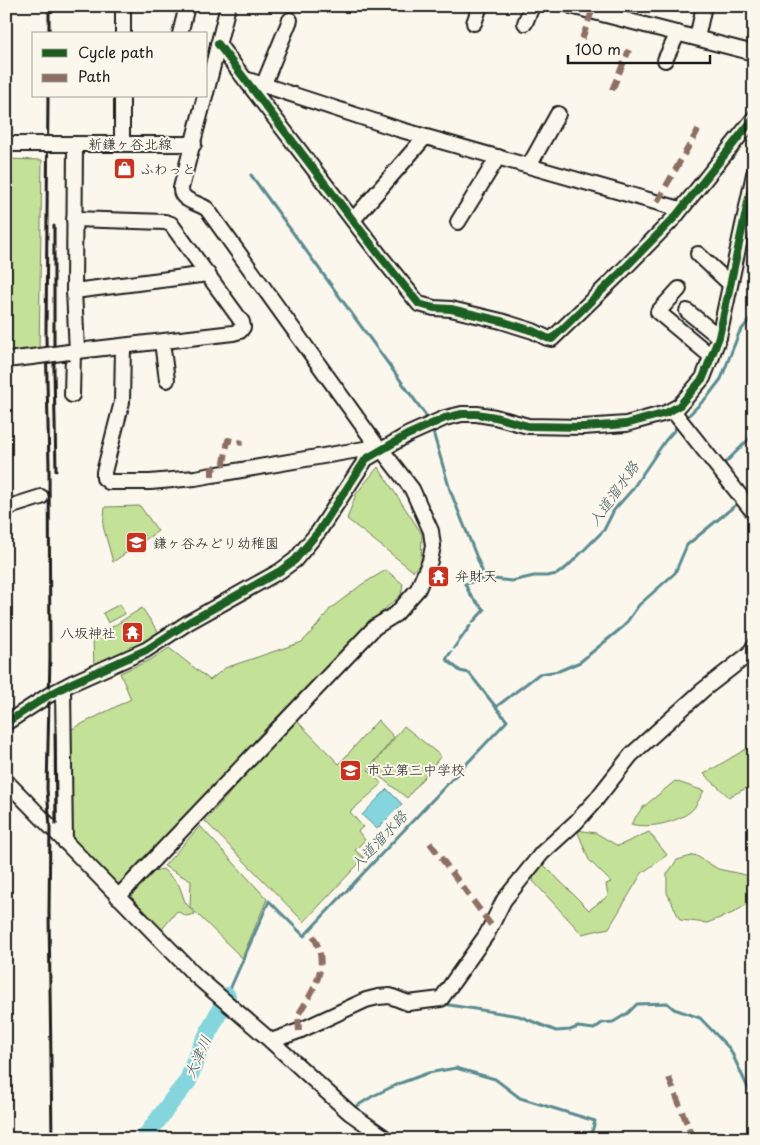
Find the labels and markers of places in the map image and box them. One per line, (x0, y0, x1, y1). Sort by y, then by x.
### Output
shop icon: ふわっと (112, 157, 136, 181)
place label: ふわっと (140, 158, 196, 179)
school or university icon: 鎌ヶ谷みどり幼稚園 (125, 531, 149, 555)
place label: 鎌ヶ谷みどり幼稚園 (153, 532, 279, 553)
temple icon: 弁財天 (427, 564, 451, 588)
place label: 弁財天 (455, 565, 497, 586)
temple icon: 八坂神社 (120, 621, 144, 645)
place label: 八坂神社 (60, 622, 116, 643)
school or university icon: 市立第三中学校 (339, 758, 363, 782)
place label: 市立第三中学校 (367, 759, 465, 780)

